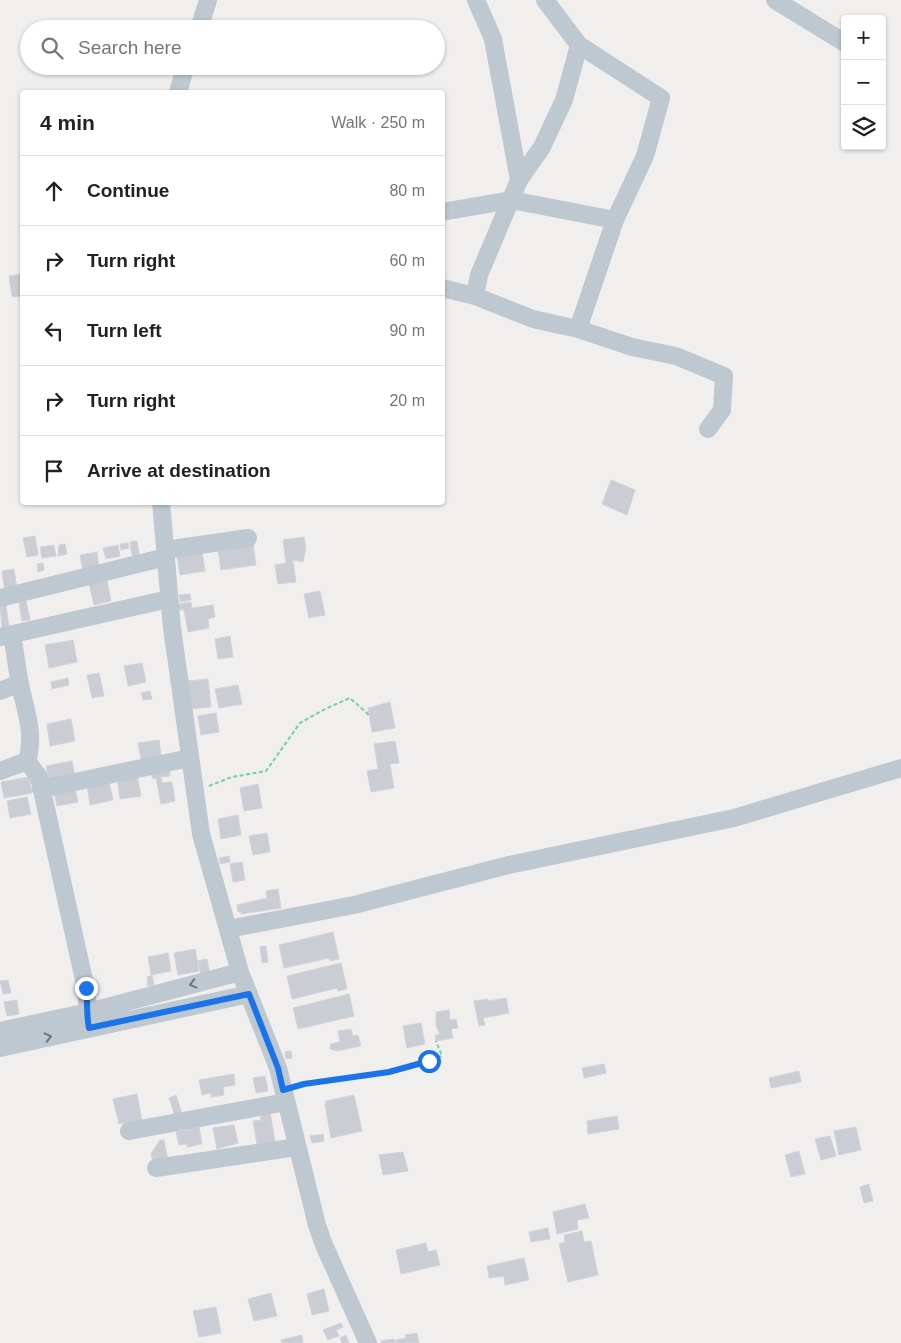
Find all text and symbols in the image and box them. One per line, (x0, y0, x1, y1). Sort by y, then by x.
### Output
map controls (841, 15, 886, 150)
button: + (841, 15, 886, 60)
search box (20, 20, 445, 75)
icon: search (38, 34, 66, 62)
text: Search here (78, 37, 182, 58)
button: − (841, 60, 886, 105)
button: layers (841, 105, 886, 150)
text: 4 min (40, 111, 95, 134)
text: Walk · 250 m (331, 114, 425, 131)
icon: ahead (40, 177, 68, 205)
text: Continue (87, 180, 169, 201)
text: 80 m (389, 182, 425, 199)
icon: right (40, 247, 68, 275)
text: Turn right (87, 250, 175, 271)
text: 60 m (389, 252, 425, 269)
icon: left (40, 317, 68, 345)
text: Turn left (87, 320, 162, 341)
text: 90 m (389, 322, 425, 339)
icon: right (40, 387, 68, 415)
text: Turn right (87, 390, 175, 411)
text: 20 m (389, 392, 425, 409)
icon: arrive (40, 457, 68, 485)
text: Arrive at destination (87, 460, 271, 481)
route end (75, 977, 98, 1000)
one-way arrow (188, 978, 197, 989)
one-way arrow (43, 1032, 52, 1043)
route start (418, 1050, 441, 1073)

